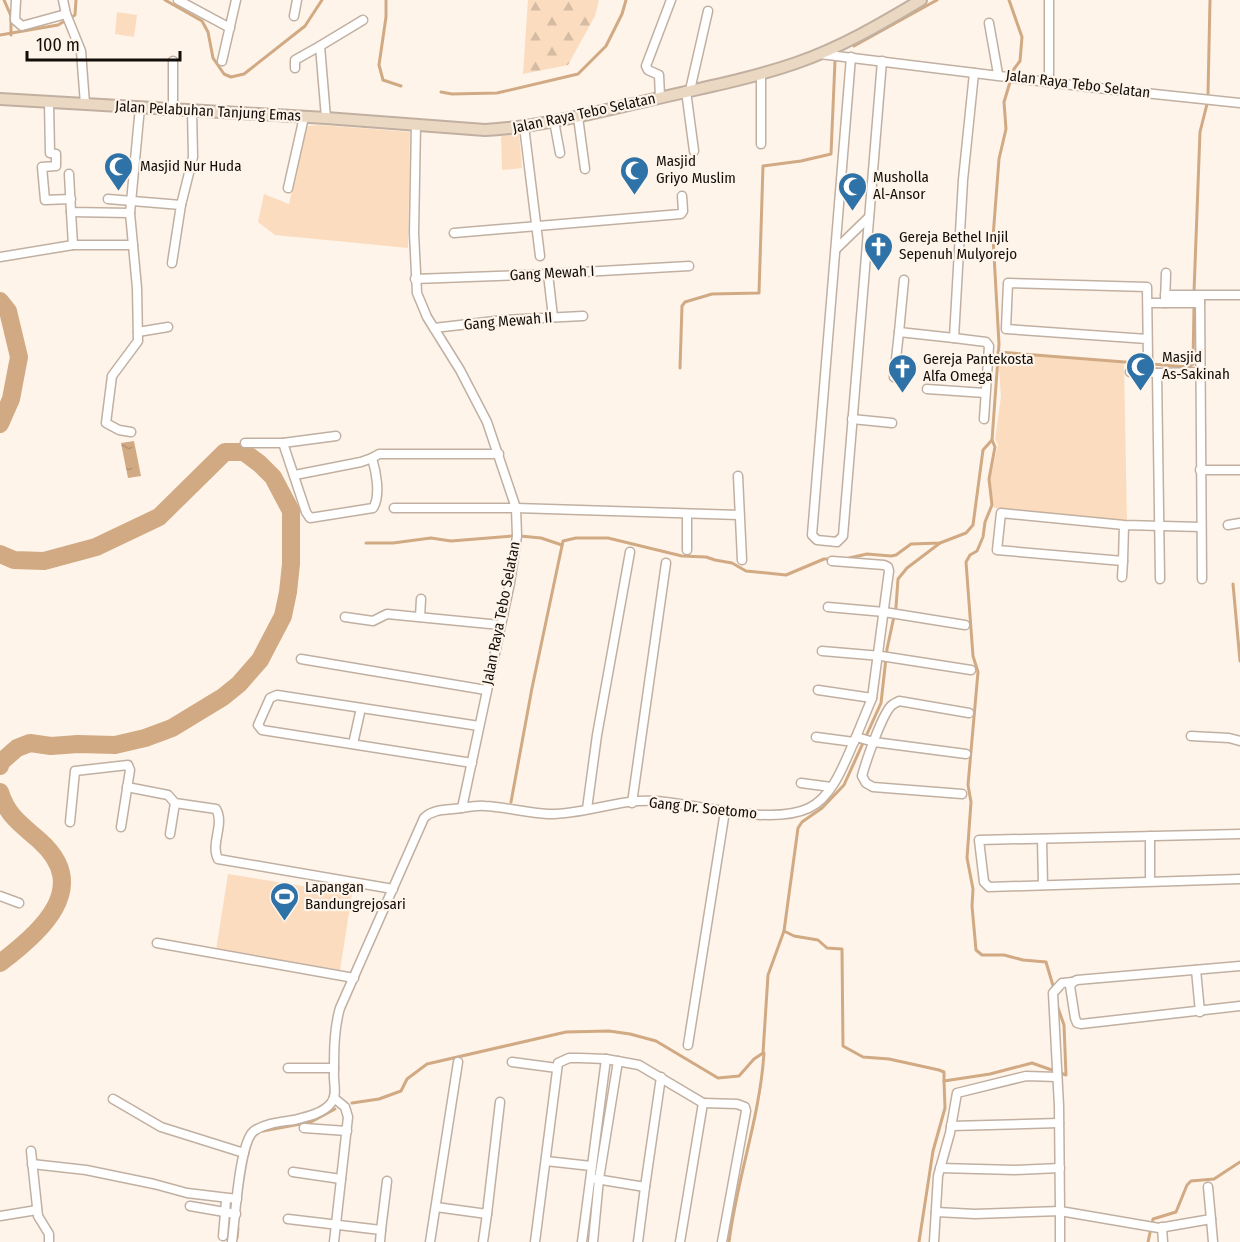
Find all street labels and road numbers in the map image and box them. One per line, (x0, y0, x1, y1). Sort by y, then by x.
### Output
street label: Jalan Raya Tebo Selatan (1005, 66, 1151, 102)
street label: Jalan Raya Tebo Selatan (511, 89, 657, 137)
street label: Jalan Pelabuhan Tanjung Emas (115, 97, 301, 125)
street label: Gang Mewah I (509, 262, 595, 284)
street label: Gang Mewah II (463, 308, 553, 334)
street label: Jalan Raya Tebo Selatan (478, 540, 524, 686)
street label: Gang Dr. Soetomo (648, 793, 758, 823)

